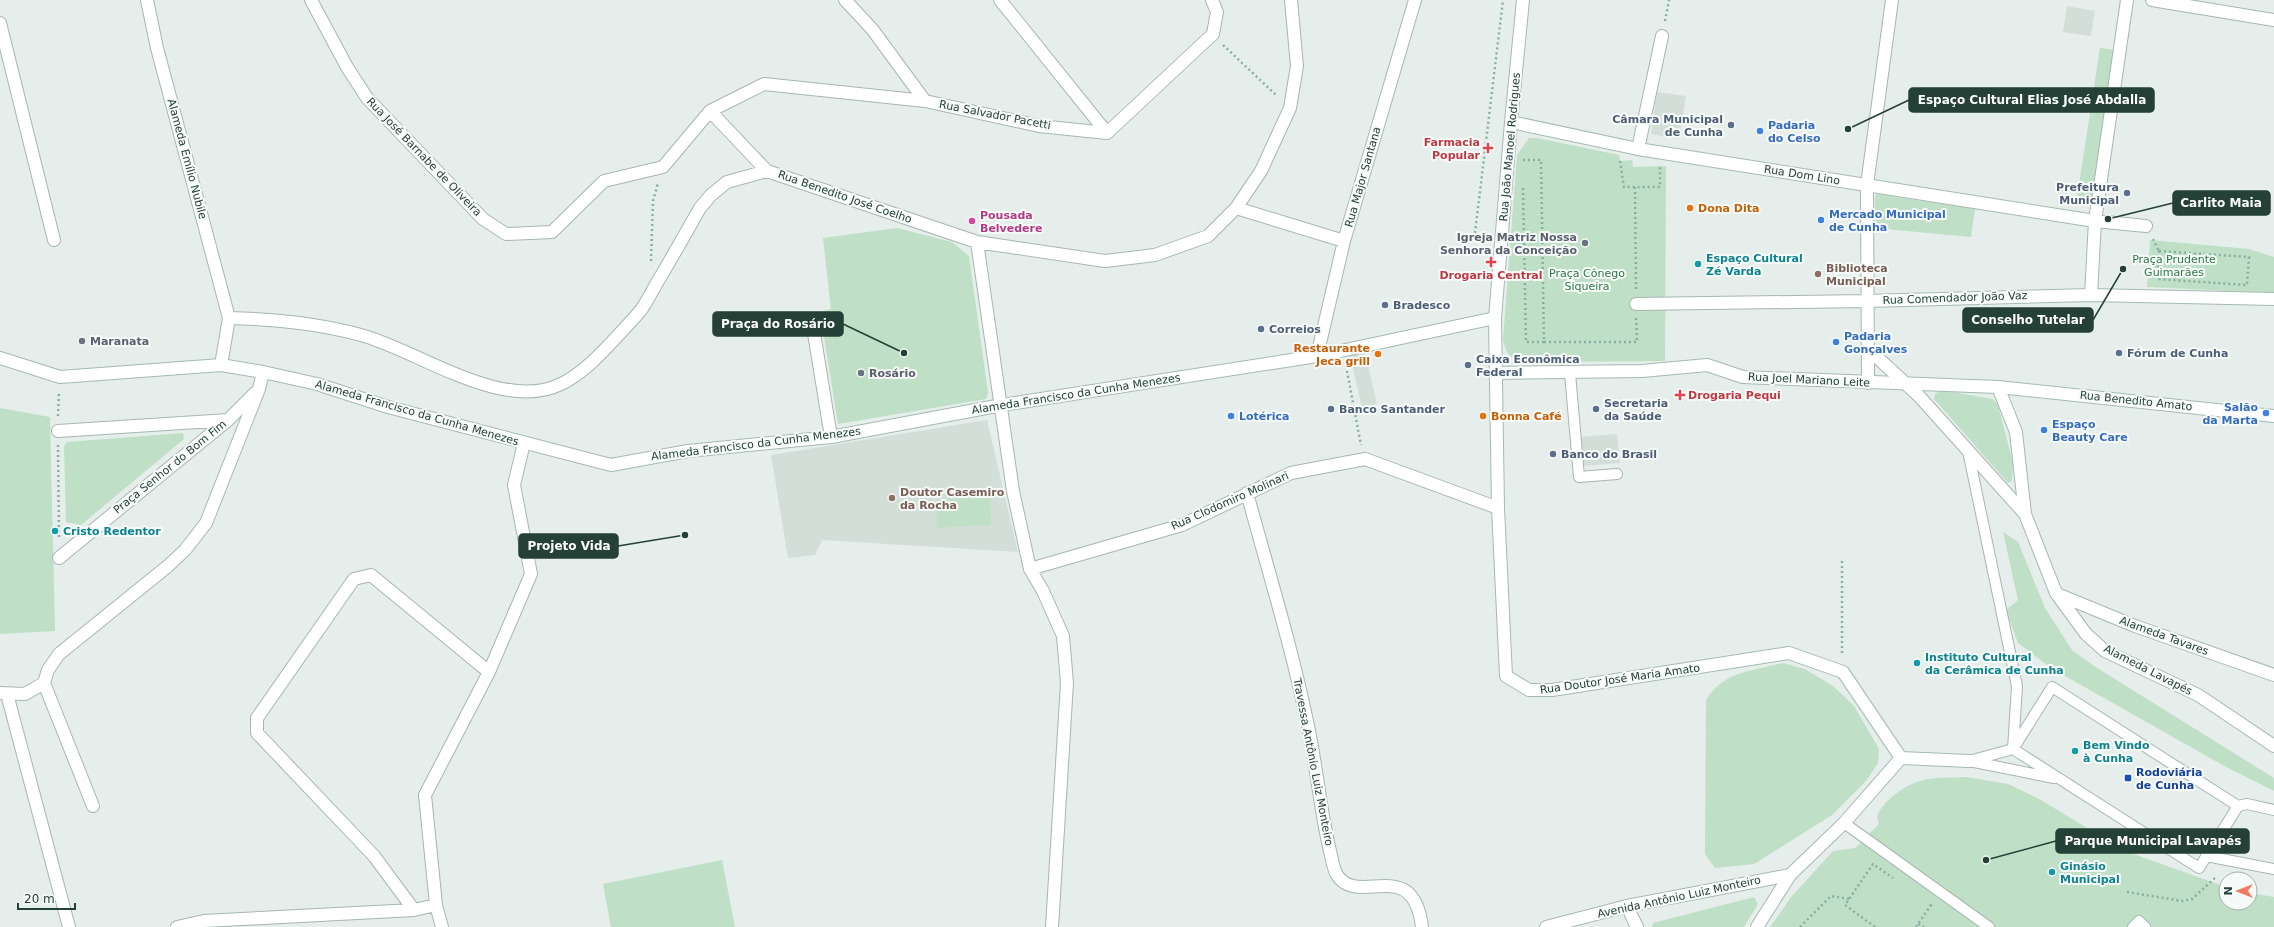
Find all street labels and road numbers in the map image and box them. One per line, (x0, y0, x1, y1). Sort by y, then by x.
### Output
street label: Rua João Manoel Rodrigues (1497, 72, 1523, 222)
street label: Rua José Barnabe de Oliveira (364, 95, 484, 219)
street label: Alameda Emílio Nubile (165, 97, 209, 221)
street label: Rua Salvador Pacetti (938, 98, 1052, 132)
street label: Rua Major Santana (1342, 125, 1384, 229)
street label: Rua Dom Lino (1763, 163, 1841, 187)
street label: Rua Benedito José Coelho (776, 168, 914, 226)
street label: Rua Comendador João Vaz (1882, 289, 2028, 307)
street label: Rua Joel Mariano Leite (1748, 370, 1871, 390)
street label: Alameda Francisco da Cunha Menezes (971, 371, 1182, 417)
street label: Alameda Francisco da Cunha Menezes (314, 378, 521, 448)
street label: Rua Benedito Amato (2079, 389, 2193, 413)
street label: Praça Senhor do Bom Fim (111, 417, 229, 517)
street label: Alameda Francisco da Cunha Menezes (650, 425, 862, 463)
street label: Rua Clodomiro Molinari (1169, 469, 1291, 533)
street label: Alameda Tavares (2118, 614, 2210, 658)
street label: Alameda Lavapés (2102, 642, 2195, 698)
street label: Rua Doutor José Maria Amato (1539, 661, 1701, 697)
street label: Travessa Antônio Luiz Monteiro (1290, 676, 1336, 847)
street label: Avenida Antônio Luiz Monteiro (1596, 873, 1762, 921)

